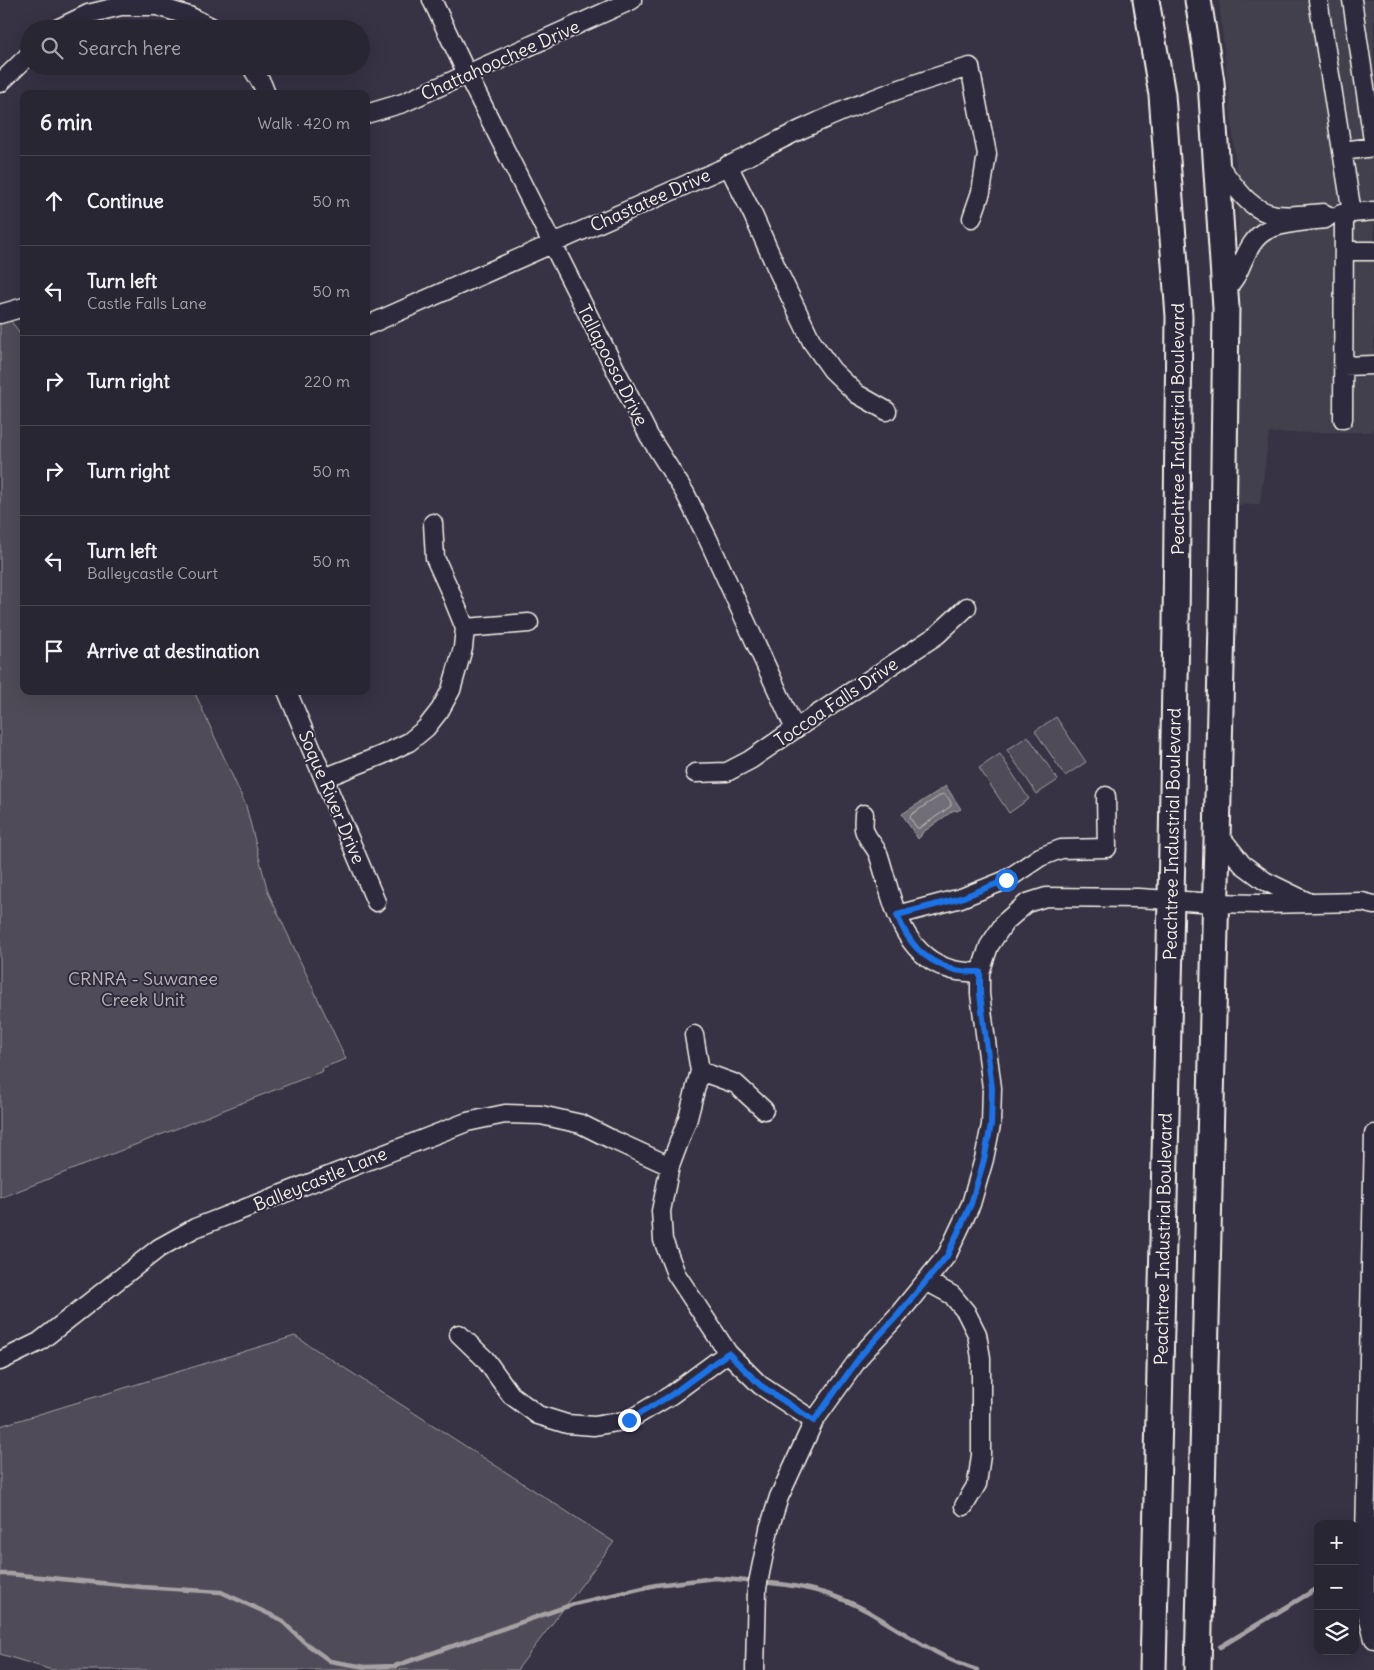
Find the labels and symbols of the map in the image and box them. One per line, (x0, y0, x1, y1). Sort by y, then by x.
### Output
street label: Chattahoochee Drive (417, 15, 583, 105)
street label: Chastatee Drive (586, 163, 714, 237)
street label: Tallapoosa Drive (573, 301, 653, 429)
street label: Peachtree Industrial Boulevard (1166, 302, 1189, 555)
street label: Toccoa Falls Drive (770, 652, 902, 752)
street label: Peachtree Industrial Boulevard (1158, 707, 1186, 960)
street label: Soque River Drive (294, 727, 370, 867)
route start (995, 869, 1018, 892)
park label: CRNRA - Suwanee Creek Unit (68, 967, 218, 1011)
street label: Peachtree Industrial Boulevard (1149, 1112, 1177, 1365)
street label: Balleycastle Lane (250, 1142, 390, 1216)
route end (618, 1409, 641, 1432)

